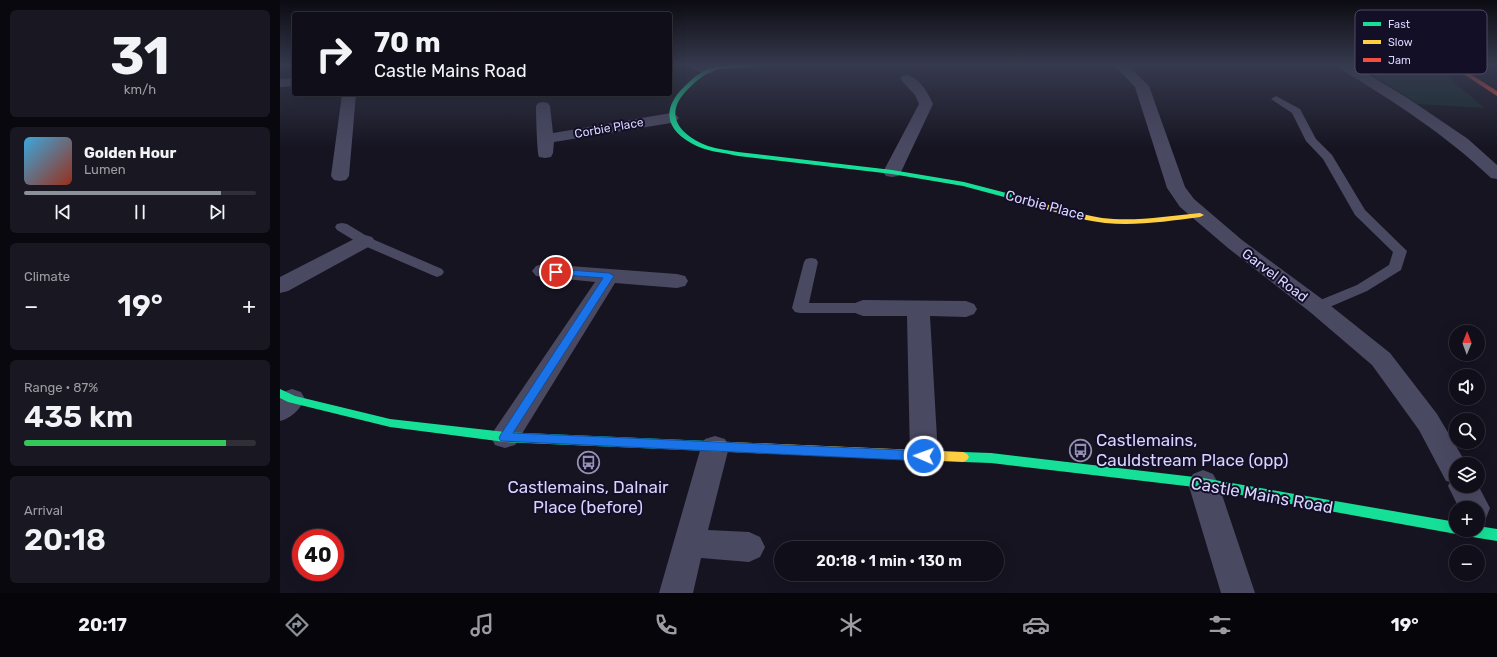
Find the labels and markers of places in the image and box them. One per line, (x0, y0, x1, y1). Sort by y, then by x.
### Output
pin (539, 255, 573, 289)
place label: Castlemains, Cauldstream Place (opp) (1096, 430, 1288, 470)
bus stop icon: Castlemains, Cauldstream Place (opp) (1067, 437, 1093, 463)
bus stop icon: Castlemains, Dalnair Place (before) (575, 450, 601, 476)
place label: Castlemains, Dalnair Place (before) (507, 477, 669, 517)

